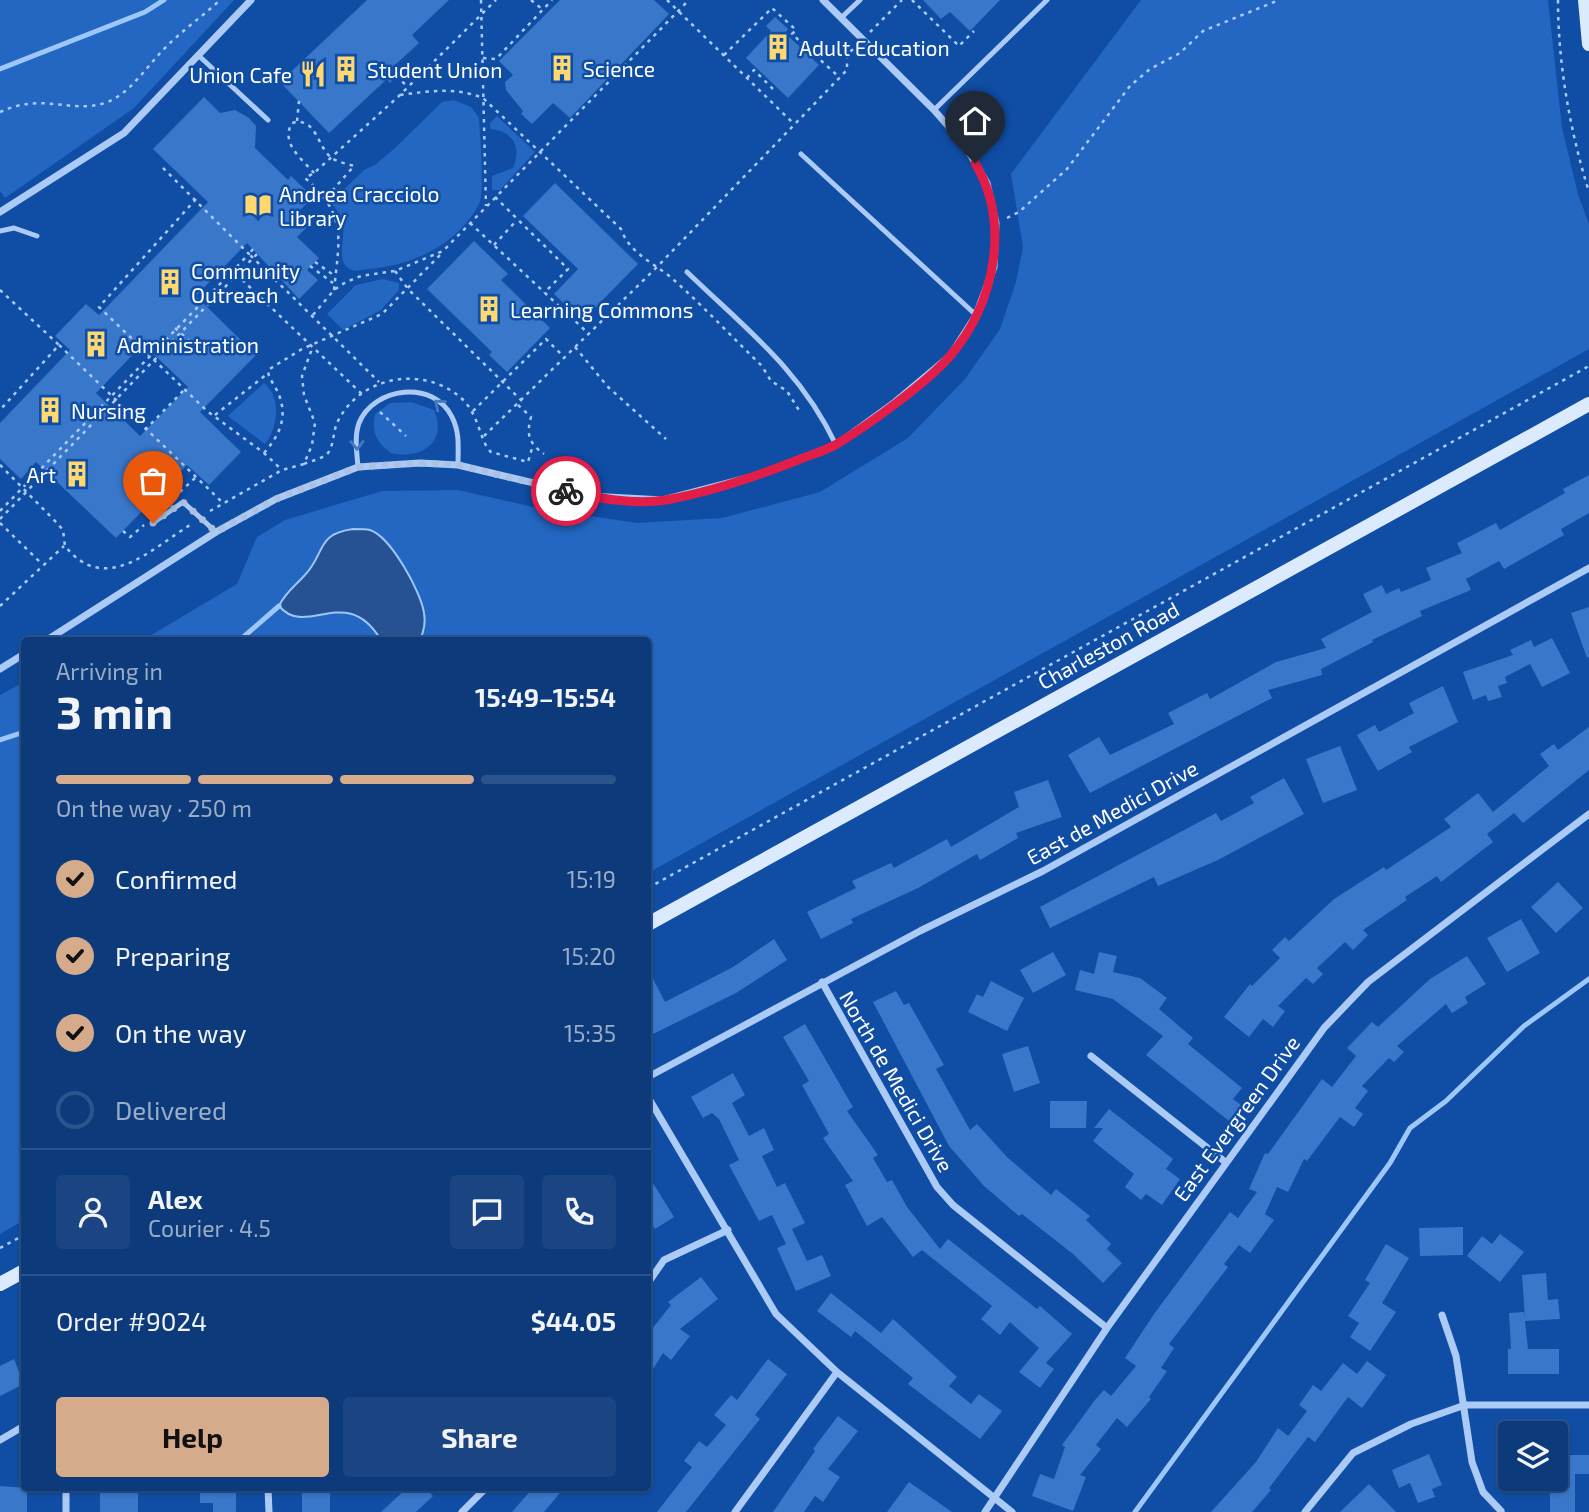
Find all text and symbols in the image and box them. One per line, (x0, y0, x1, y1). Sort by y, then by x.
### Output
building icon: Adult Education (763, 32, 793, 62)
place label: Adult Education (799, 35, 950, 60)
building icon: Science (547, 53, 577, 83)
building icon: Student Union (331, 54, 361, 84)
place label: Science (583, 56, 655, 81)
place label: Student Union (367, 57, 502, 82)
restaurant icon: Union Cafe (298, 59, 328, 89)
place label: Union Cafe (189, 62, 292, 87)
pin (945, 91, 1005, 163)
icon: home (956, 102, 994, 140)
place label: Andrea Cracciolo Library (279, 181, 440, 230)
library icon: Andrea Cracciolo Library (243, 190, 273, 220)
place label: Community Outreach (191, 258, 300, 307)
building icon: Community Outreach (155, 267, 185, 297)
building icon: Learning Commons (474, 294, 504, 324)
place label: Learning Commons (510, 297, 693, 322)
building icon: Administration (81, 329, 111, 359)
place label: Administration (117, 332, 259, 357)
building icon: Nursing (35, 395, 65, 425)
place label: Nursing (71, 398, 146, 423)
one-way arrow (434, 399, 447, 412)
one-way arrow (349, 440, 365, 451)
pin (123, 451, 183, 523)
courier (531, 456, 601, 526)
building icon: Art (62, 459, 92, 489)
place label: Art (27, 462, 56, 487)
icon: bag (134, 462, 172, 500)
icon: bike (547, 472, 585, 510)
street label: Charleston Road (1033, 596, 1183, 694)
text: Arriving in (56, 657, 163, 685)
text: 15:49–15:54 (475, 681, 616, 712)
text: 3 min (56, 683, 173, 738)
street label: East de Medici Drive (1022, 755, 1202, 869)
text: On the way · 250 m (56, 794, 252, 822)
icon: check (56, 860, 94, 898)
text: Confirmed (115, 863, 238, 894)
text: 15:19 (567, 865, 616, 893)
icon: check (56, 937, 94, 975)
text: Preparing (115, 940, 230, 971)
text: 15:20 (562, 942, 616, 970)
street label: North de Medici Drive (835, 986, 959, 1176)
icon: check (56, 1014, 94, 1052)
text: On the way (115, 1017, 246, 1048)
text: 15:35 (564, 1019, 616, 1047)
street label: East Evergreen Drive (1168, 1030, 1304, 1206)
text: Delivered (115, 1094, 227, 1125)
button: person (56, 1175, 130, 1249)
button: chat (450, 1175, 524, 1249)
button: phone (542, 1175, 616, 1249)
text: Alex (148, 1183, 203, 1214)
text: Courier · 4.5 (148, 1214, 271, 1242)
text: Order #9024 (56, 1305, 207, 1336)
text: $44.05 (531, 1305, 616, 1336)
button: Help (56, 1397, 329, 1477)
button: Share (343, 1397, 616, 1477)
map controls (1498, 1421, 1568, 1491)
button: layers (1498, 1421, 1568, 1491)

